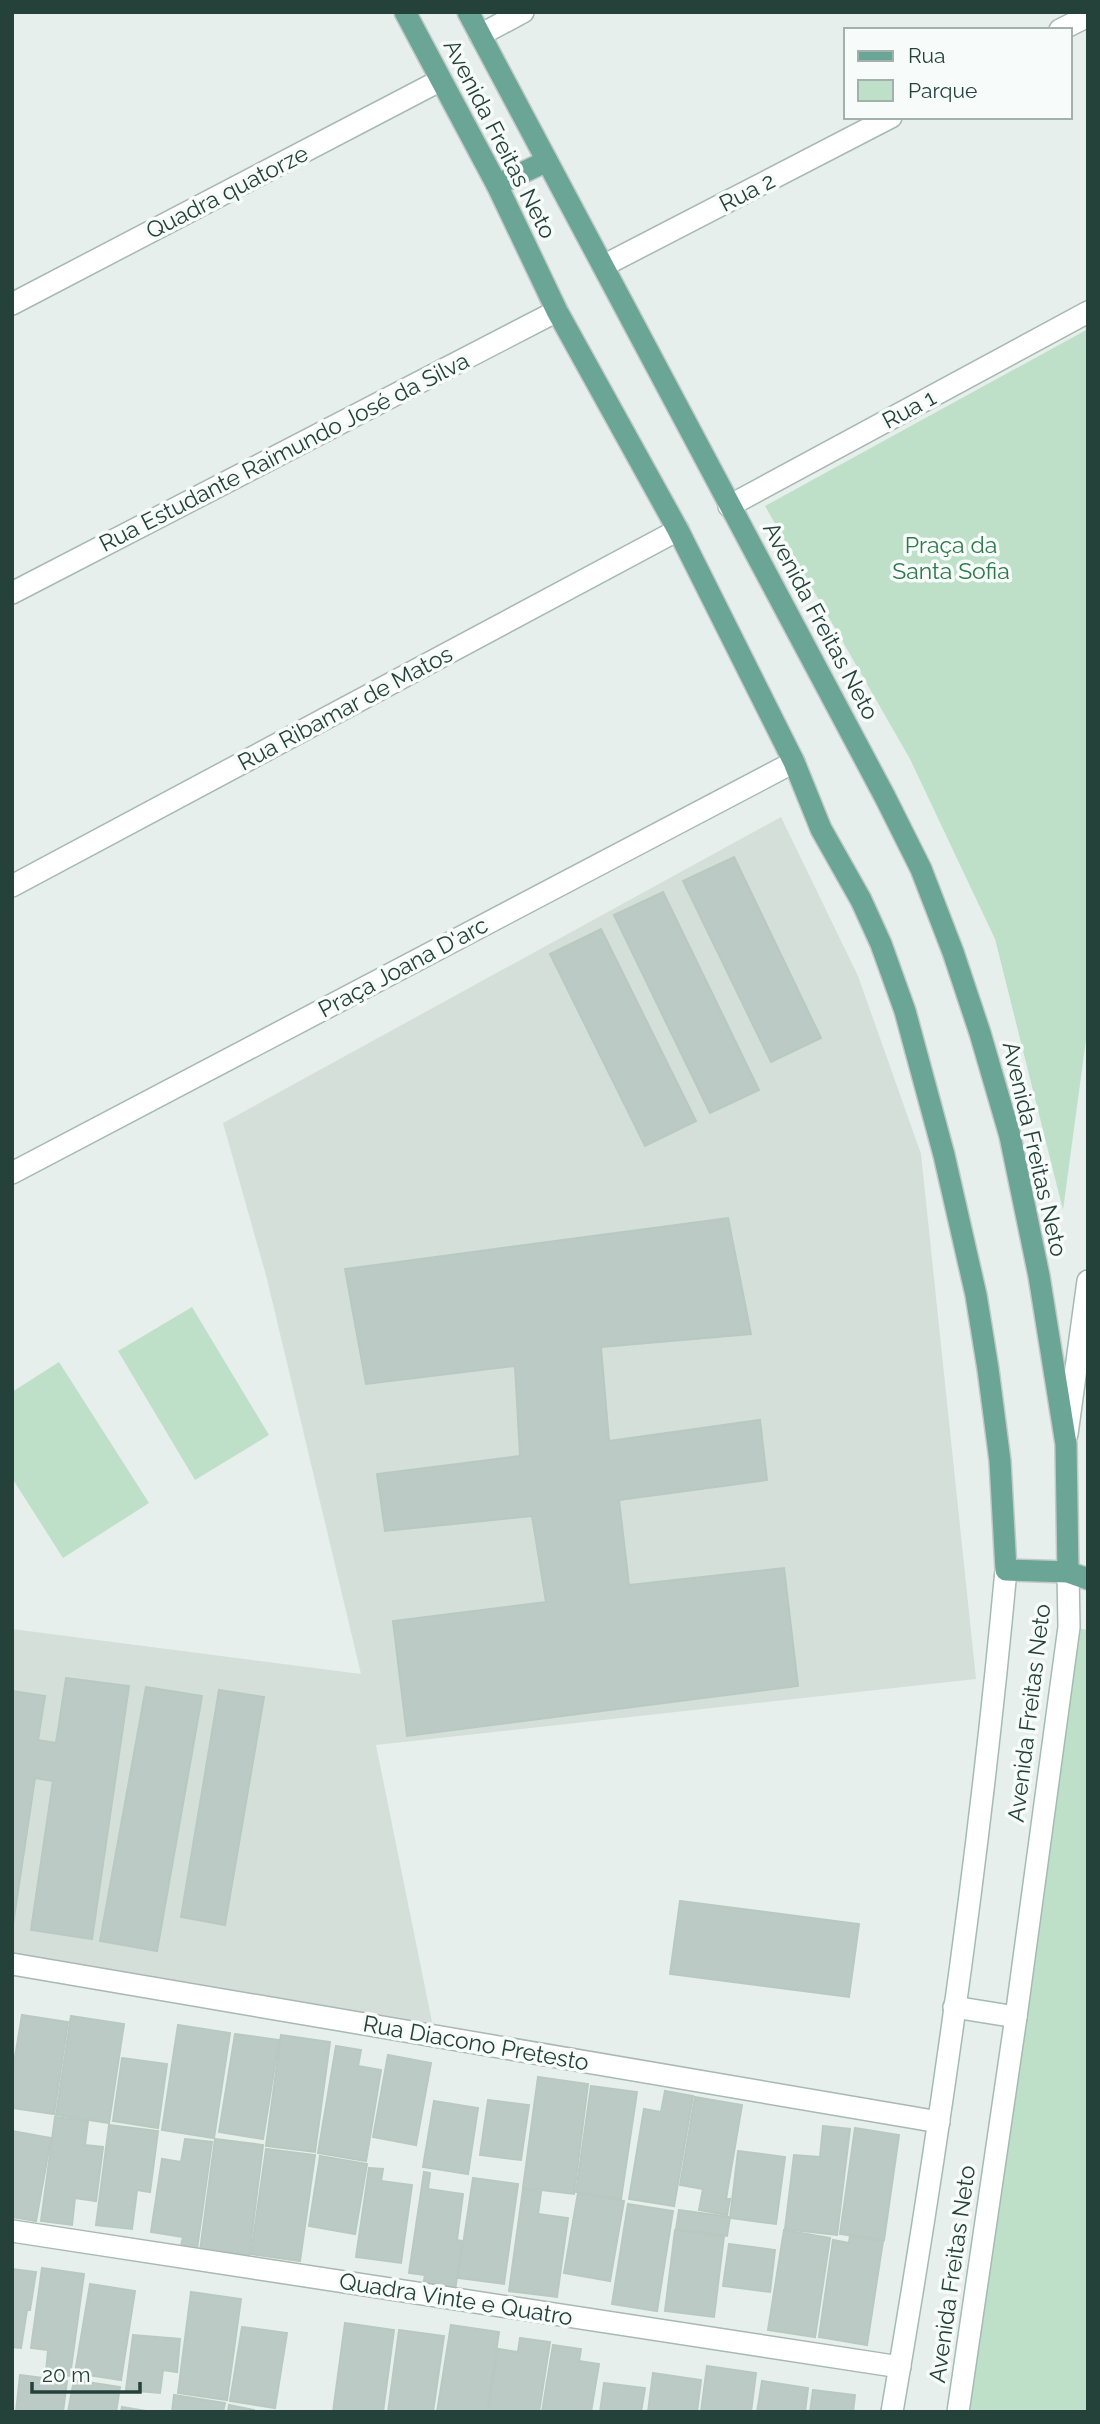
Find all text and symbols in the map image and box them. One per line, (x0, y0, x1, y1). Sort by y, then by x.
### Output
legend (844, 28, 1072, 119)
street label: Avenida Freitas Neto (439, 35, 562, 243)
text: Rua (908, 43, 945, 68)
text: Parque (908, 78, 977, 103)
street label: Quadra quatorze (141, 139, 312, 244)
street label: Rua 2 (714, 166, 779, 217)
street label: Rua Estudante Raimundo José da Silva (94, 346, 473, 557)
street label: Rua 1 (877, 383, 940, 434)
street label: Avenida Freitas Neto (758, 518, 885, 724)
park label: Praça da Santa Sofia (892, 531, 1010, 584)
street label: Rua Ribamar de Matos (233, 640, 457, 776)
street label: Praça Joana D'arc (313, 911, 492, 1023)
street label: Avenida Freitas Neto (998, 1039, 1073, 1259)
street label: Avenida Freitas Neto (1002, 1602, 1055, 1824)
street label: Rua Diacono Pretesto (361, 2009, 591, 2076)
street label: Avenida Freitas Neto (923, 2163, 980, 2384)
street label: Quadra Vinte e Quatro (337, 2267, 575, 2330)
scale bar (32, 2350, 140, 2394)
text: 20 m (42, 2362, 90, 2387)

